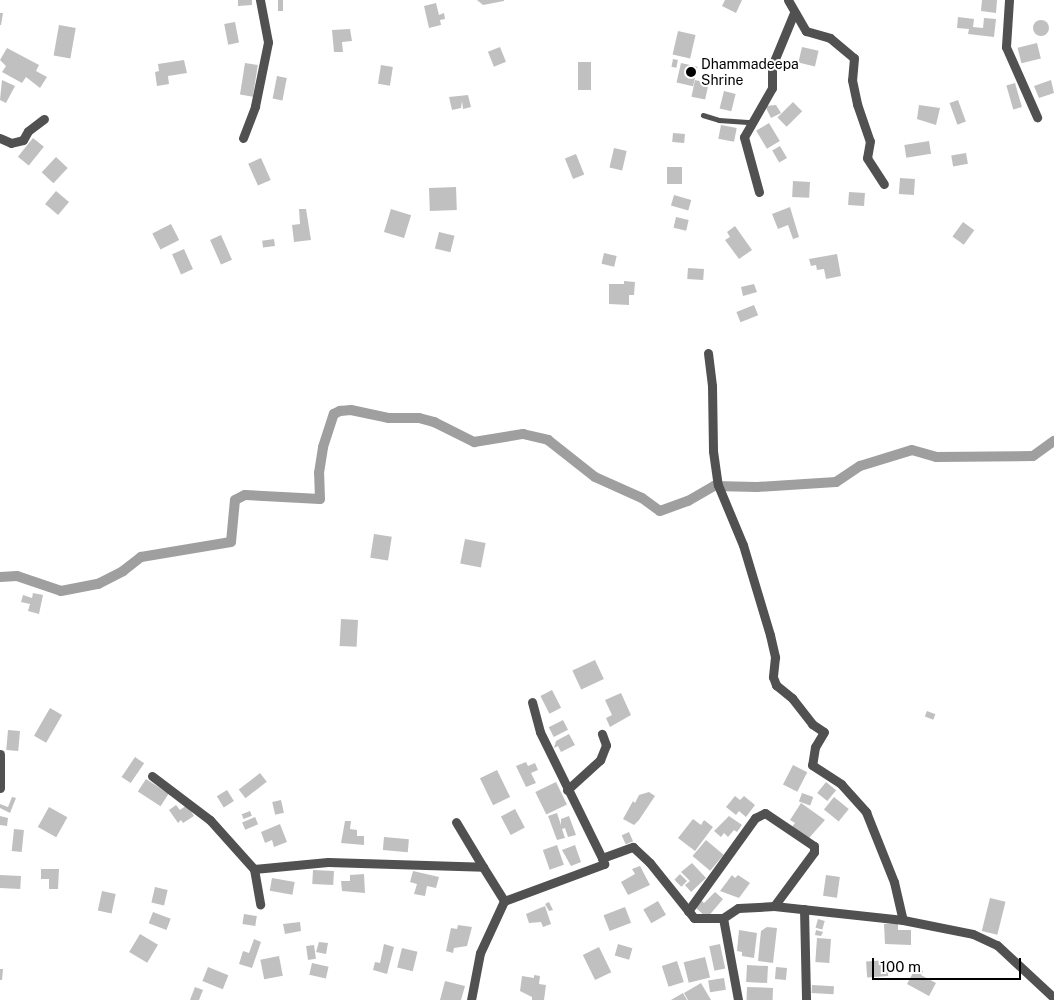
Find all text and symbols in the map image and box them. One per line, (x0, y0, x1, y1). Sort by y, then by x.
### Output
place label: Dhammadeepa Shrine (701, 56, 799, 88)
marker: Dhammadeepa Shrine (685, 66, 697, 78)
scale bar (874, 948, 1023, 980)
text: 100 m (880, 958, 921, 975)

